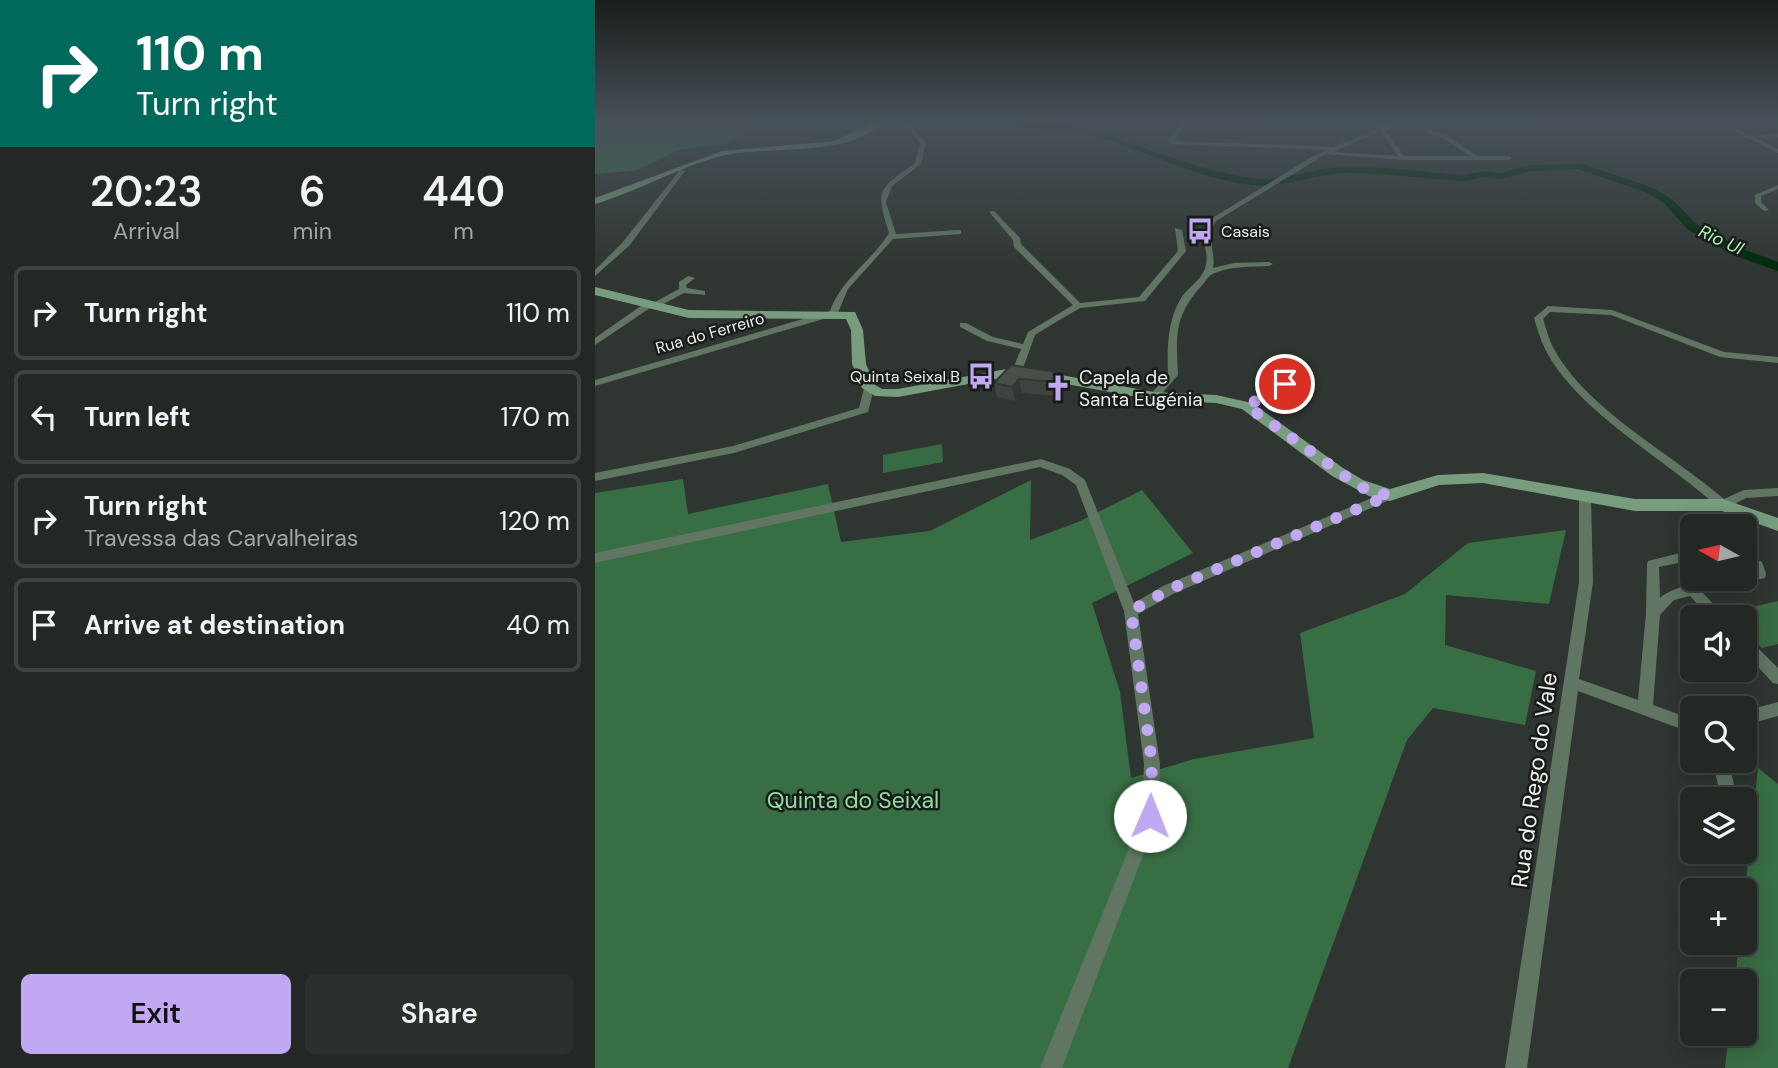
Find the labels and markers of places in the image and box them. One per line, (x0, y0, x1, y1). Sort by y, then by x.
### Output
bus stop icon: Casais (1185, 216, 1215, 246)
place label: Casais (1221, 221, 1270, 242)
pin (1255, 354, 1315, 414)
bus stop icon: Quinta Seixal B (966, 361, 996, 391)
place label: Capela de Santa Eugénia (1079, 365, 1203, 412)
place label: Quinta Seixal B (850, 366, 960, 387)
church icon: Capela de Santa Eugénia (1043, 373, 1073, 403)

